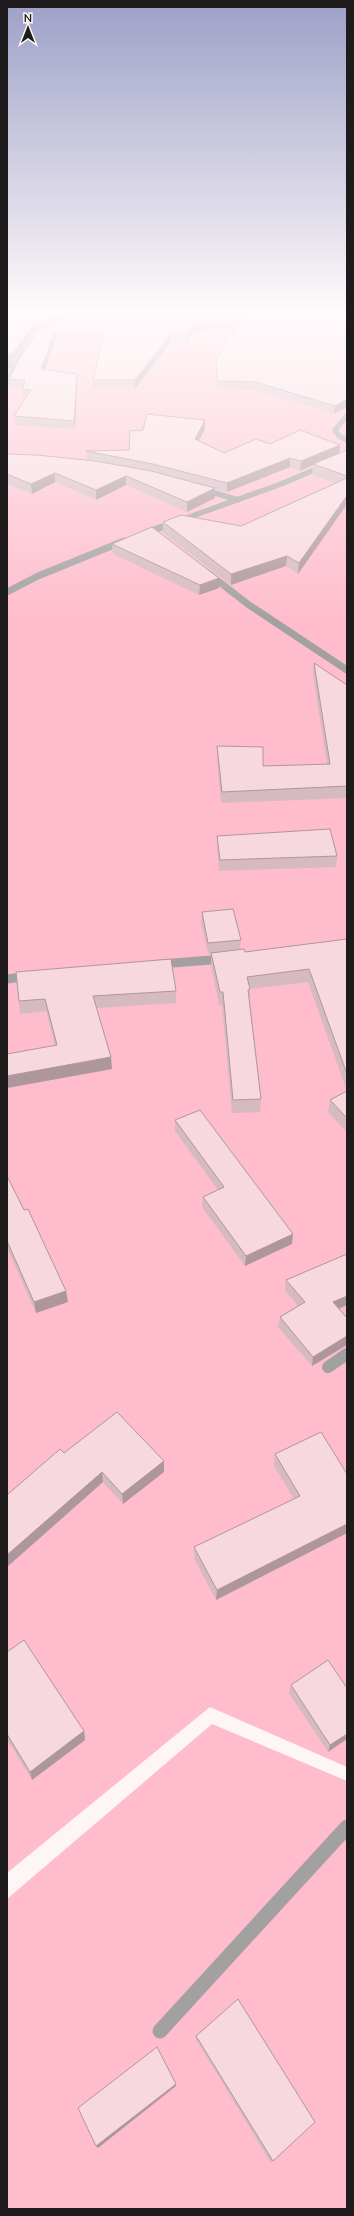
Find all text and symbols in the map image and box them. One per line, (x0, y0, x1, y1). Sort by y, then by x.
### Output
north arrow (8, 8, 48, 48)
text: N (24, 11, 32, 25)

